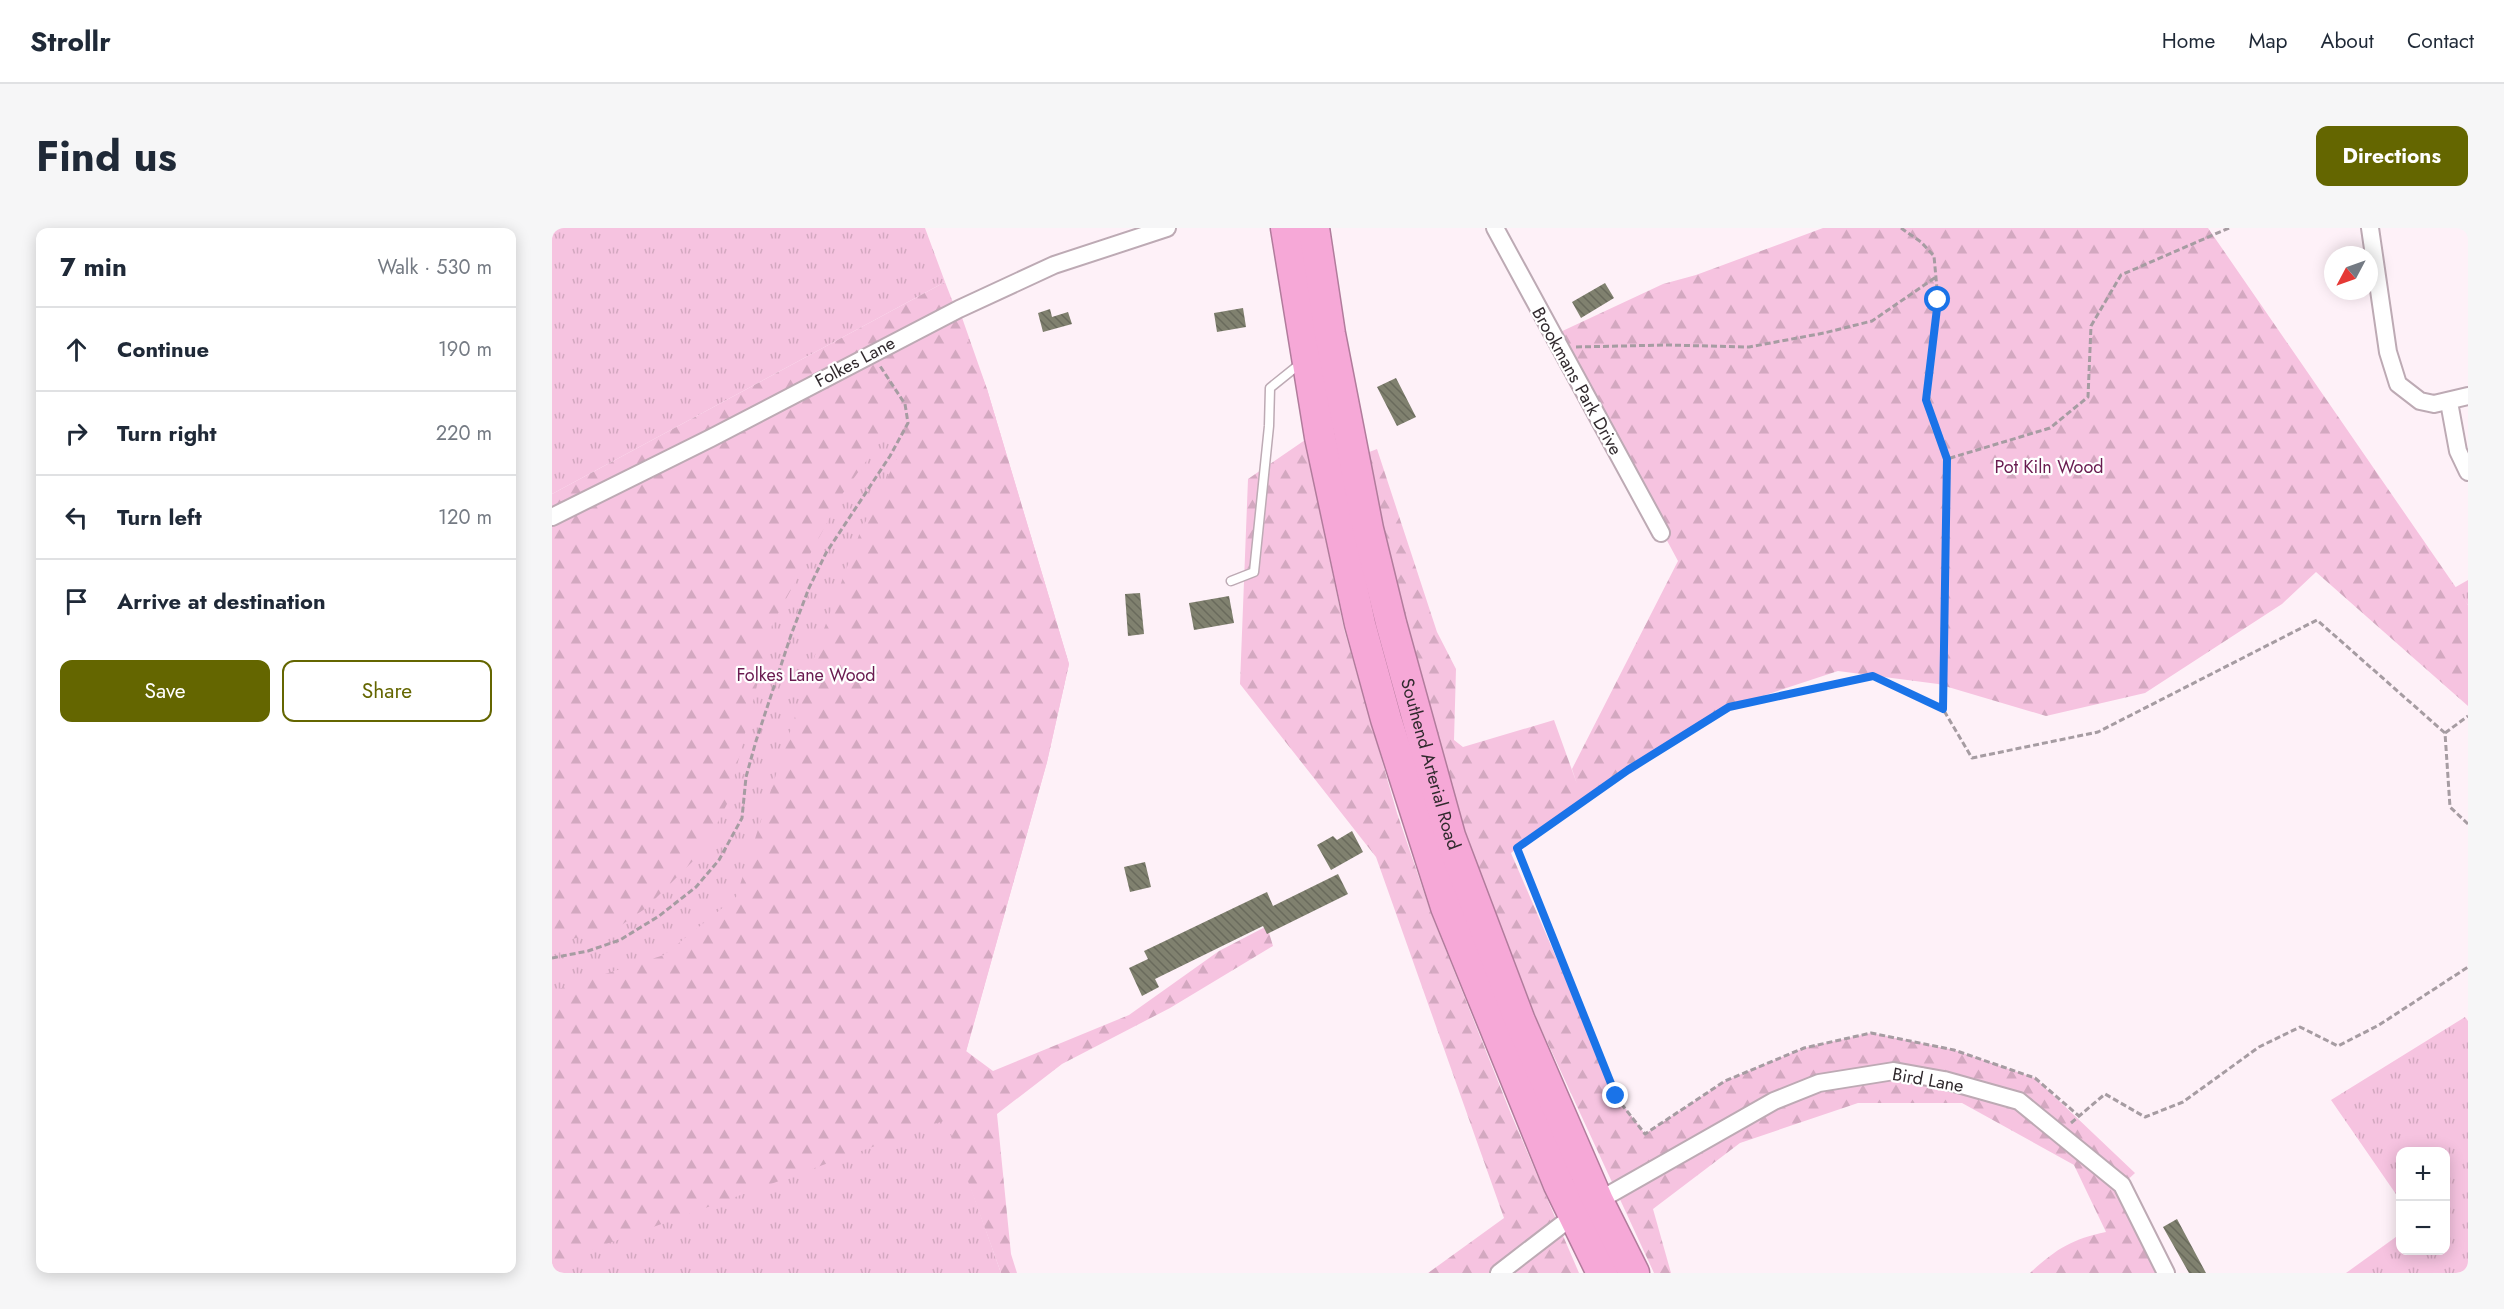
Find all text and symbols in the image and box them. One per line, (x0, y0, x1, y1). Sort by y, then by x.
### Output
text: Strollr (30, 21, 111, 62)
text: Home (2162, 26, 2215, 56)
text: Map (2248, 26, 2288, 56)
text: About (2321, 26, 2374, 56)
text: Contact (2407, 26, 2474, 56)
text: Find us (36, 126, 177, 187)
button: Directions (2316, 126, 2468, 186)
north arrow (2324, 246, 2378, 300)
text: 7 min (60, 248, 127, 286)
text: Walk · 530 m (377, 253, 492, 282)
route start (1924, 286, 1950, 312)
street label: Brookmans Park Drive (1525, 302, 1629, 460)
street label: Folkes Lane (810, 330, 900, 394)
icon: ahead (60, 333, 93, 366)
text: Continue (117, 333, 209, 365)
text: 190 m (438, 335, 492, 364)
icon: right (60, 417, 93, 450)
text: Turn right (117, 417, 217, 449)
text: 220 m (436, 419, 492, 448)
park label: Pot Kiln Wood (1994, 454, 2104, 480)
icon: left (60, 501, 93, 534)
text: Turn left (117, 501, 202, 533)
text: 120 m (438, 503, 492, 532)
icon: arrive (60, 585, 93, 618)
text: Arrive at destination (117, 585, 326, 617)
button: Save (60, 660, 270, 722)
button: Share (282, 660, 492, 722)
park label: Folkes Lane Wood (736, 662, 876, 688)
street label: Southend Arterial Road (1394, 675, 1467, 854)
street label: Bird Lane (1890, 1061, 1966, 1099)
route end (1602, 1082, 1628, 1108)
map controls (2396, 1147, 2450, 1255)
button: + (2396, 1147, 2450, 1201)
button: − (2396, 1201, 2450, 1255)

